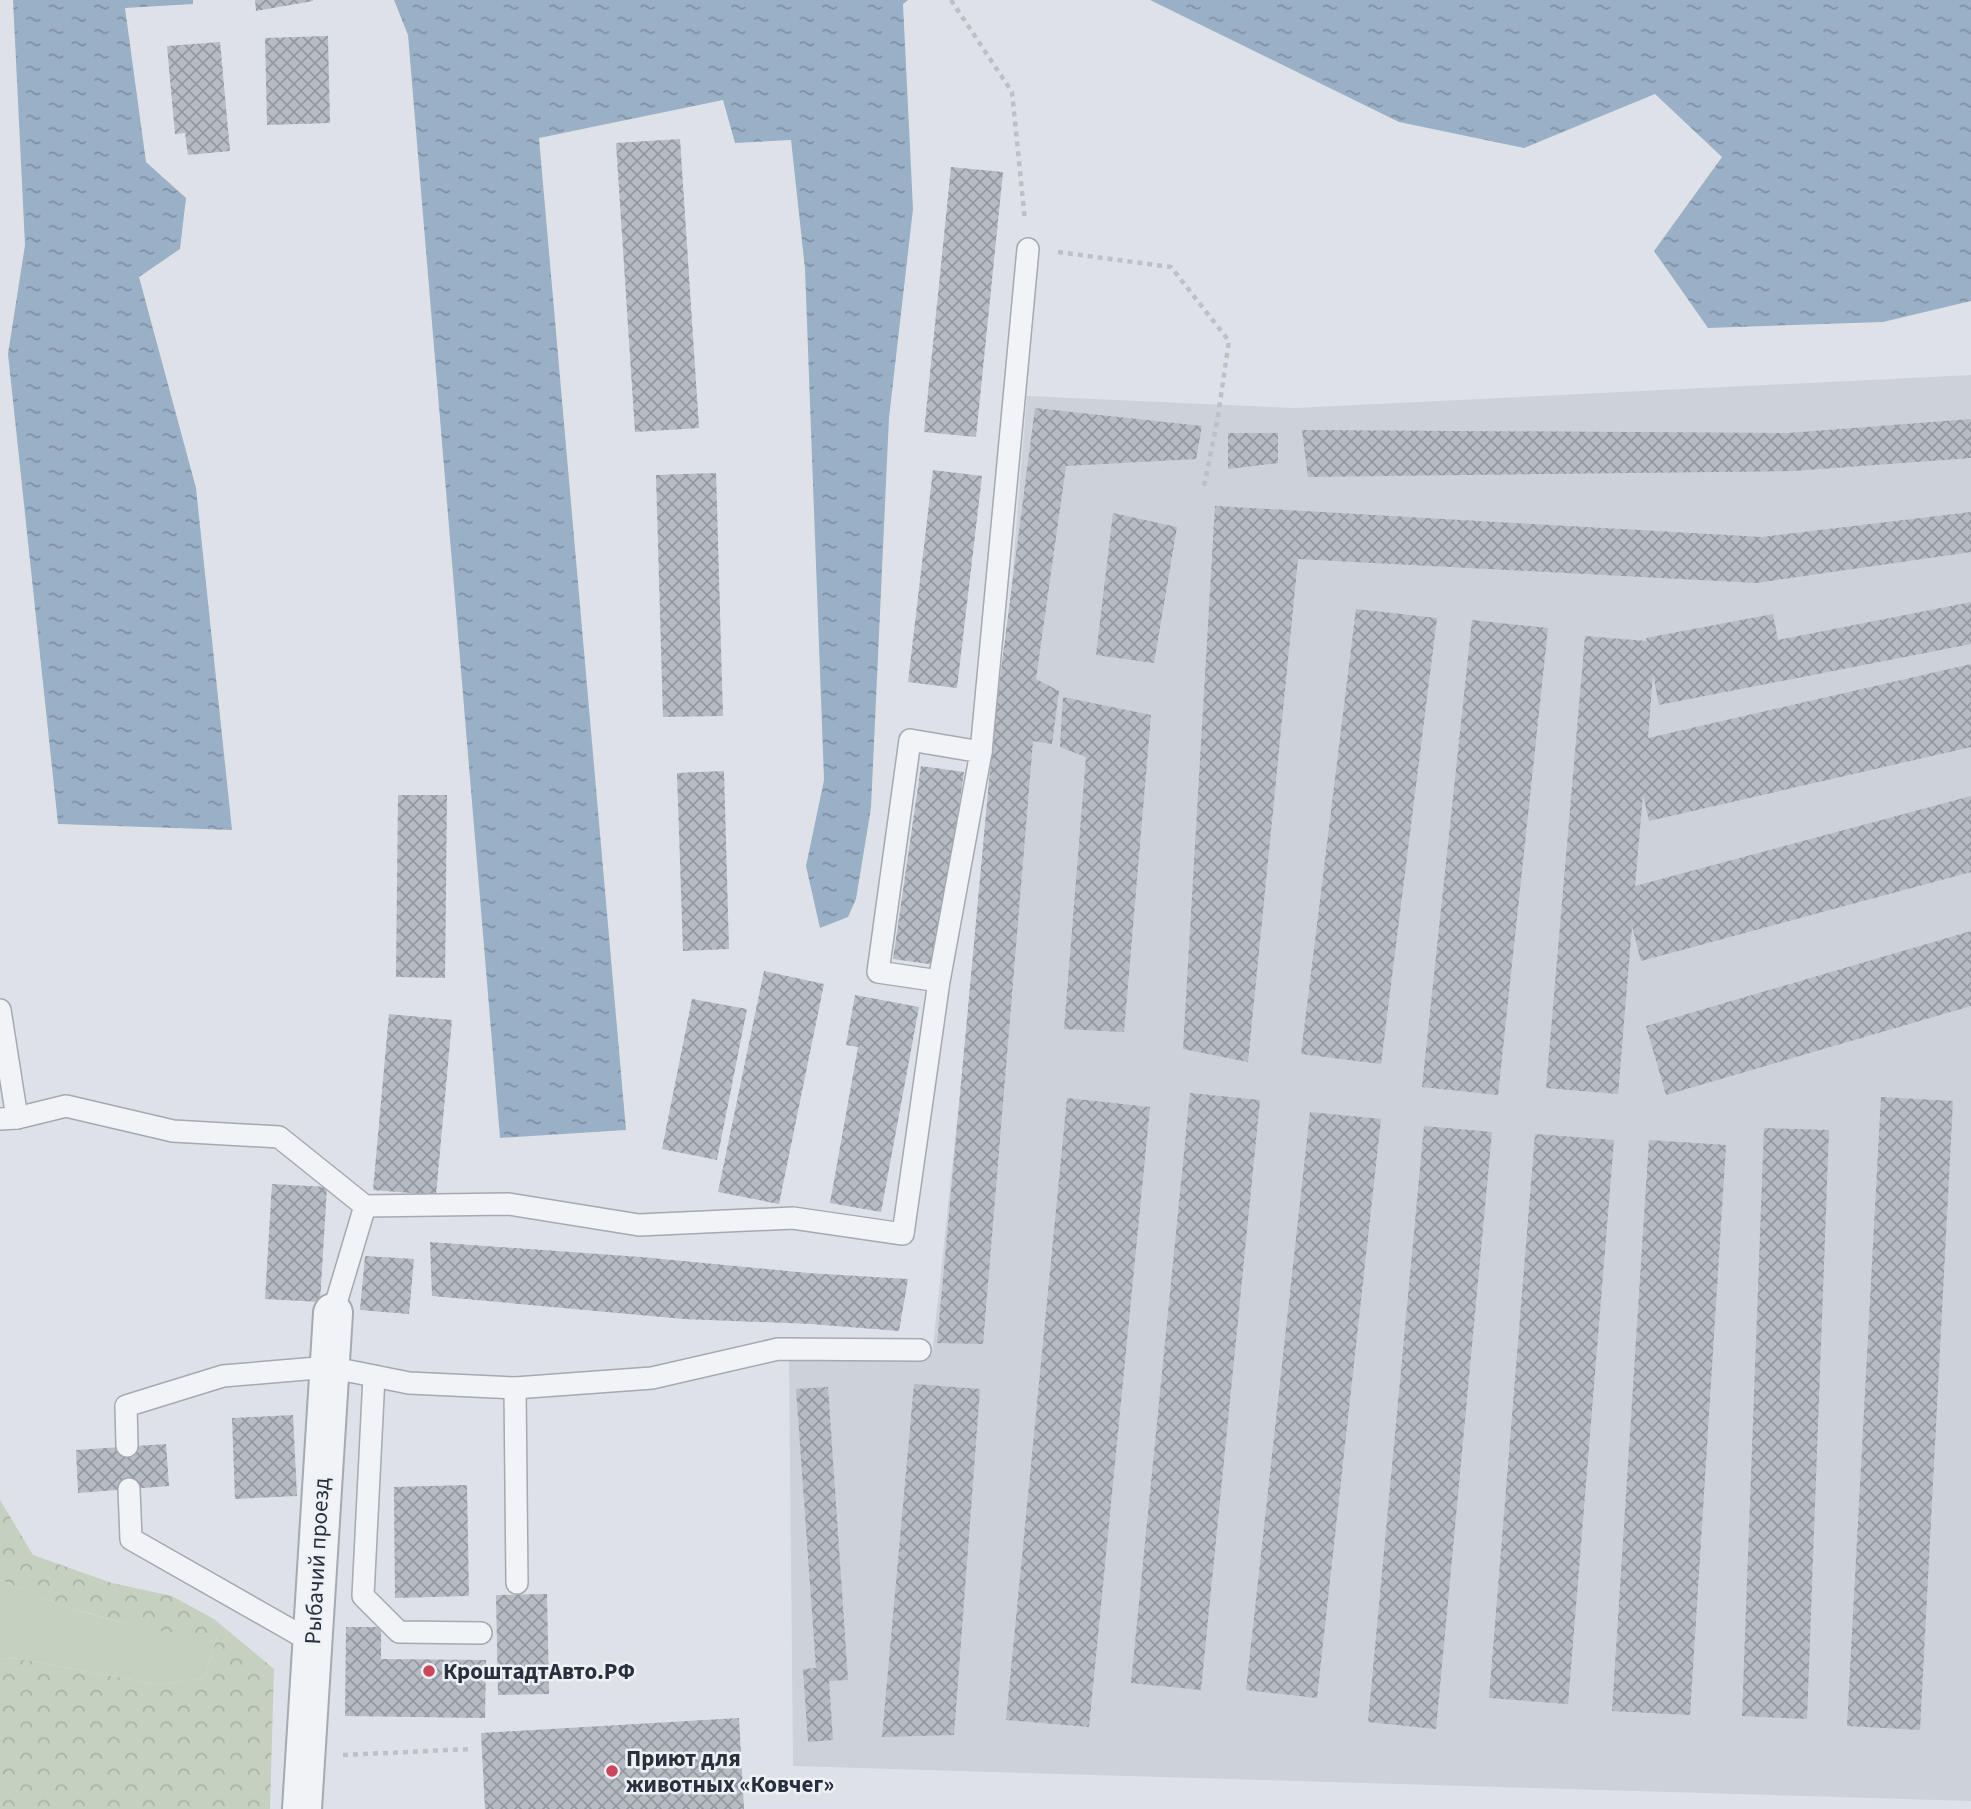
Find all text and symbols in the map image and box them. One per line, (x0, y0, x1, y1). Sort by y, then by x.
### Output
street label: Рыбачий проезд (296, 1477, 338, 1645)
place label: КроштадтАвто.РФ (443, 1655, 635, 1688)
marker: КроштадтАвто.РФ (421, 1663, 437, 1679)
place label: Приют для животных «Ковчег» (626, 1742, 834, 1801)
marker: Приют для животных «Ковчег» (604, 1763, 620, 1779)

